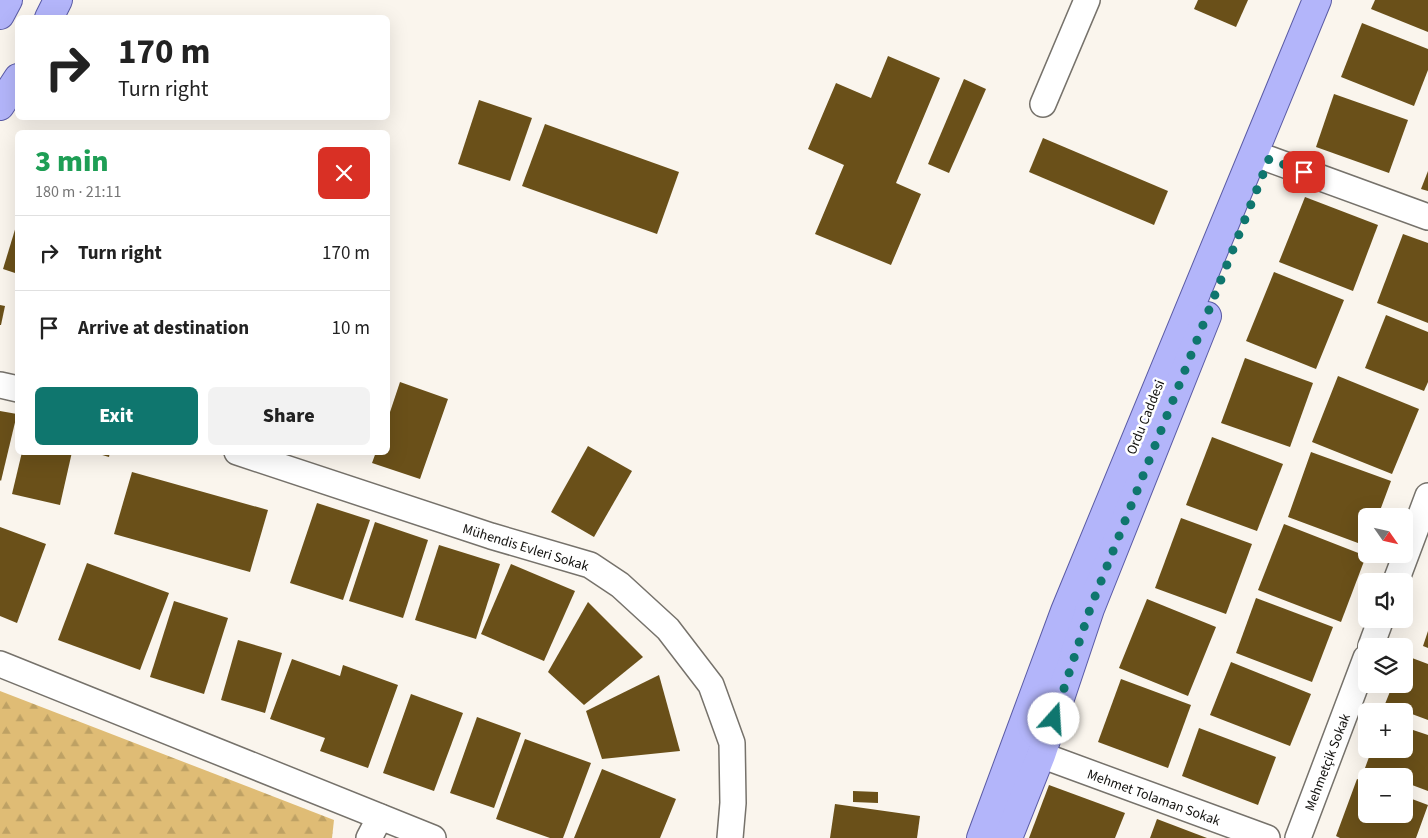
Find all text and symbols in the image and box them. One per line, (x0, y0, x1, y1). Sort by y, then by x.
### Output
text: 170 m (118, 27, 210, 77)
icon: right (35, 35, 100, 100)
text: Turn right (118, 73, 208, 105)
text: 3 min (35, 140, 109, 183)
button: close (318, 147, 370, 199)
pin (1283, 151, 1325, 193)
icon: arrive (1290, 158, 1318, 186)
text: 180 m · 21:11 (35, 181, 122, 203)
icon: right (35, 239, 63, 267)
text: Turn right (78, 240, 162, 267)
text: 170 m (322, 240, 370, 267)
icon: arrive (35, 314, 63, 342)
text: Arrive at destination (78, 315, 249, 342)
text: 10 m (332, 315, 370, 342)
street label: Ordu Caddesi (1122, 377, 1170, 458)
button: Exit (35, 387, 198, 445)
button: Share (208, 387, 370, 445)
north arrow (1358, 508, 1412, 562)
map controls (1358, 508, 1413, 823)
street label: Mühendis Evleri Sokak (460, 519, 591, 577)
button: sound (1358, 573, 1413, 628)
button: layers (1358, 638, 1413, 693)
position arrow (1027, 692, 1079, 744)
button: + (1358, 703, 1413, 758)
street label: Mehmetçik Sokak (1300, 711, 1356, 814)
street label: Mehmet Tolaman Sokak (1084, 765, 1223, 831)
button: − (1358, 768, 1413, 823)

